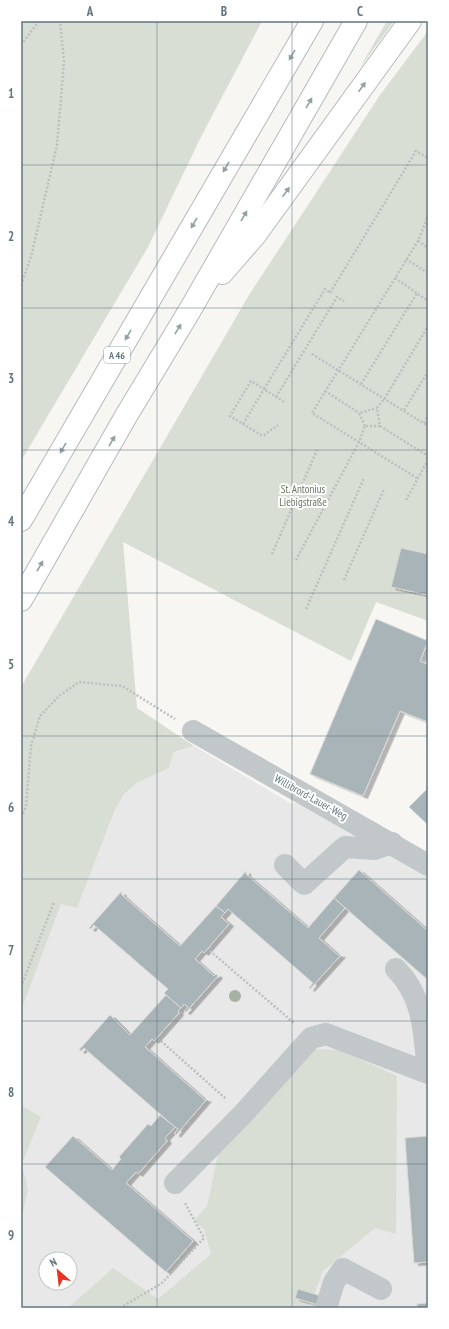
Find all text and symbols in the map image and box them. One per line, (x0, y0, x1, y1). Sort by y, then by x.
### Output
text: A (86, 3, 94, 20)
text: B (221, 3, 227, 20)
text: C (357, 3, 363, 20)
one-way arrow (288, 50, 296, 60)
one-way arrow (358, 82, 366, 92)
text: 1 (8, 85, 14, 102)
one-way arrow (305, 97, 312, 109)
one-way arrow (223, 161, 230, 173)
one-way arrow (282, 187, 290, 198)
one-way arrow (240, 210, 247, 222)
one-way arrow (190, 217, 197, 229)
text: 2 (8, 228, 14, 245)
one-way arrow (175, 323, 182, 335)
one-way arrow (125, 330, 132, 341)
road number: A 46 (104, 347, 130, 363)
text: 3 (8, 370, 14, 387)
one-way arrow (108, 435, 115, 446)
one-way arrow (59, 442, 66, 454)
park label: St. Antonius Liebigstraße (279, 482, 327, 509)
text: 4 (8, 513, 15, 530)
one-way arrow (37, 560, 44, 572)
text: 5 (8, 656, 14, 673)
street label: Willibrord-Lauer-Weg (272, 771, 350, 823)
text: 6 (8, 799, 14, 816)
text: 7 (8, 942, 14, 959)
text: 8 (8, 1084, 14, 1101)
text: 9 (8, 1227, 14, 1244)
north arrow (38, 1251, 78, 1291)
text: N (47, 1255, 59, 1270)

